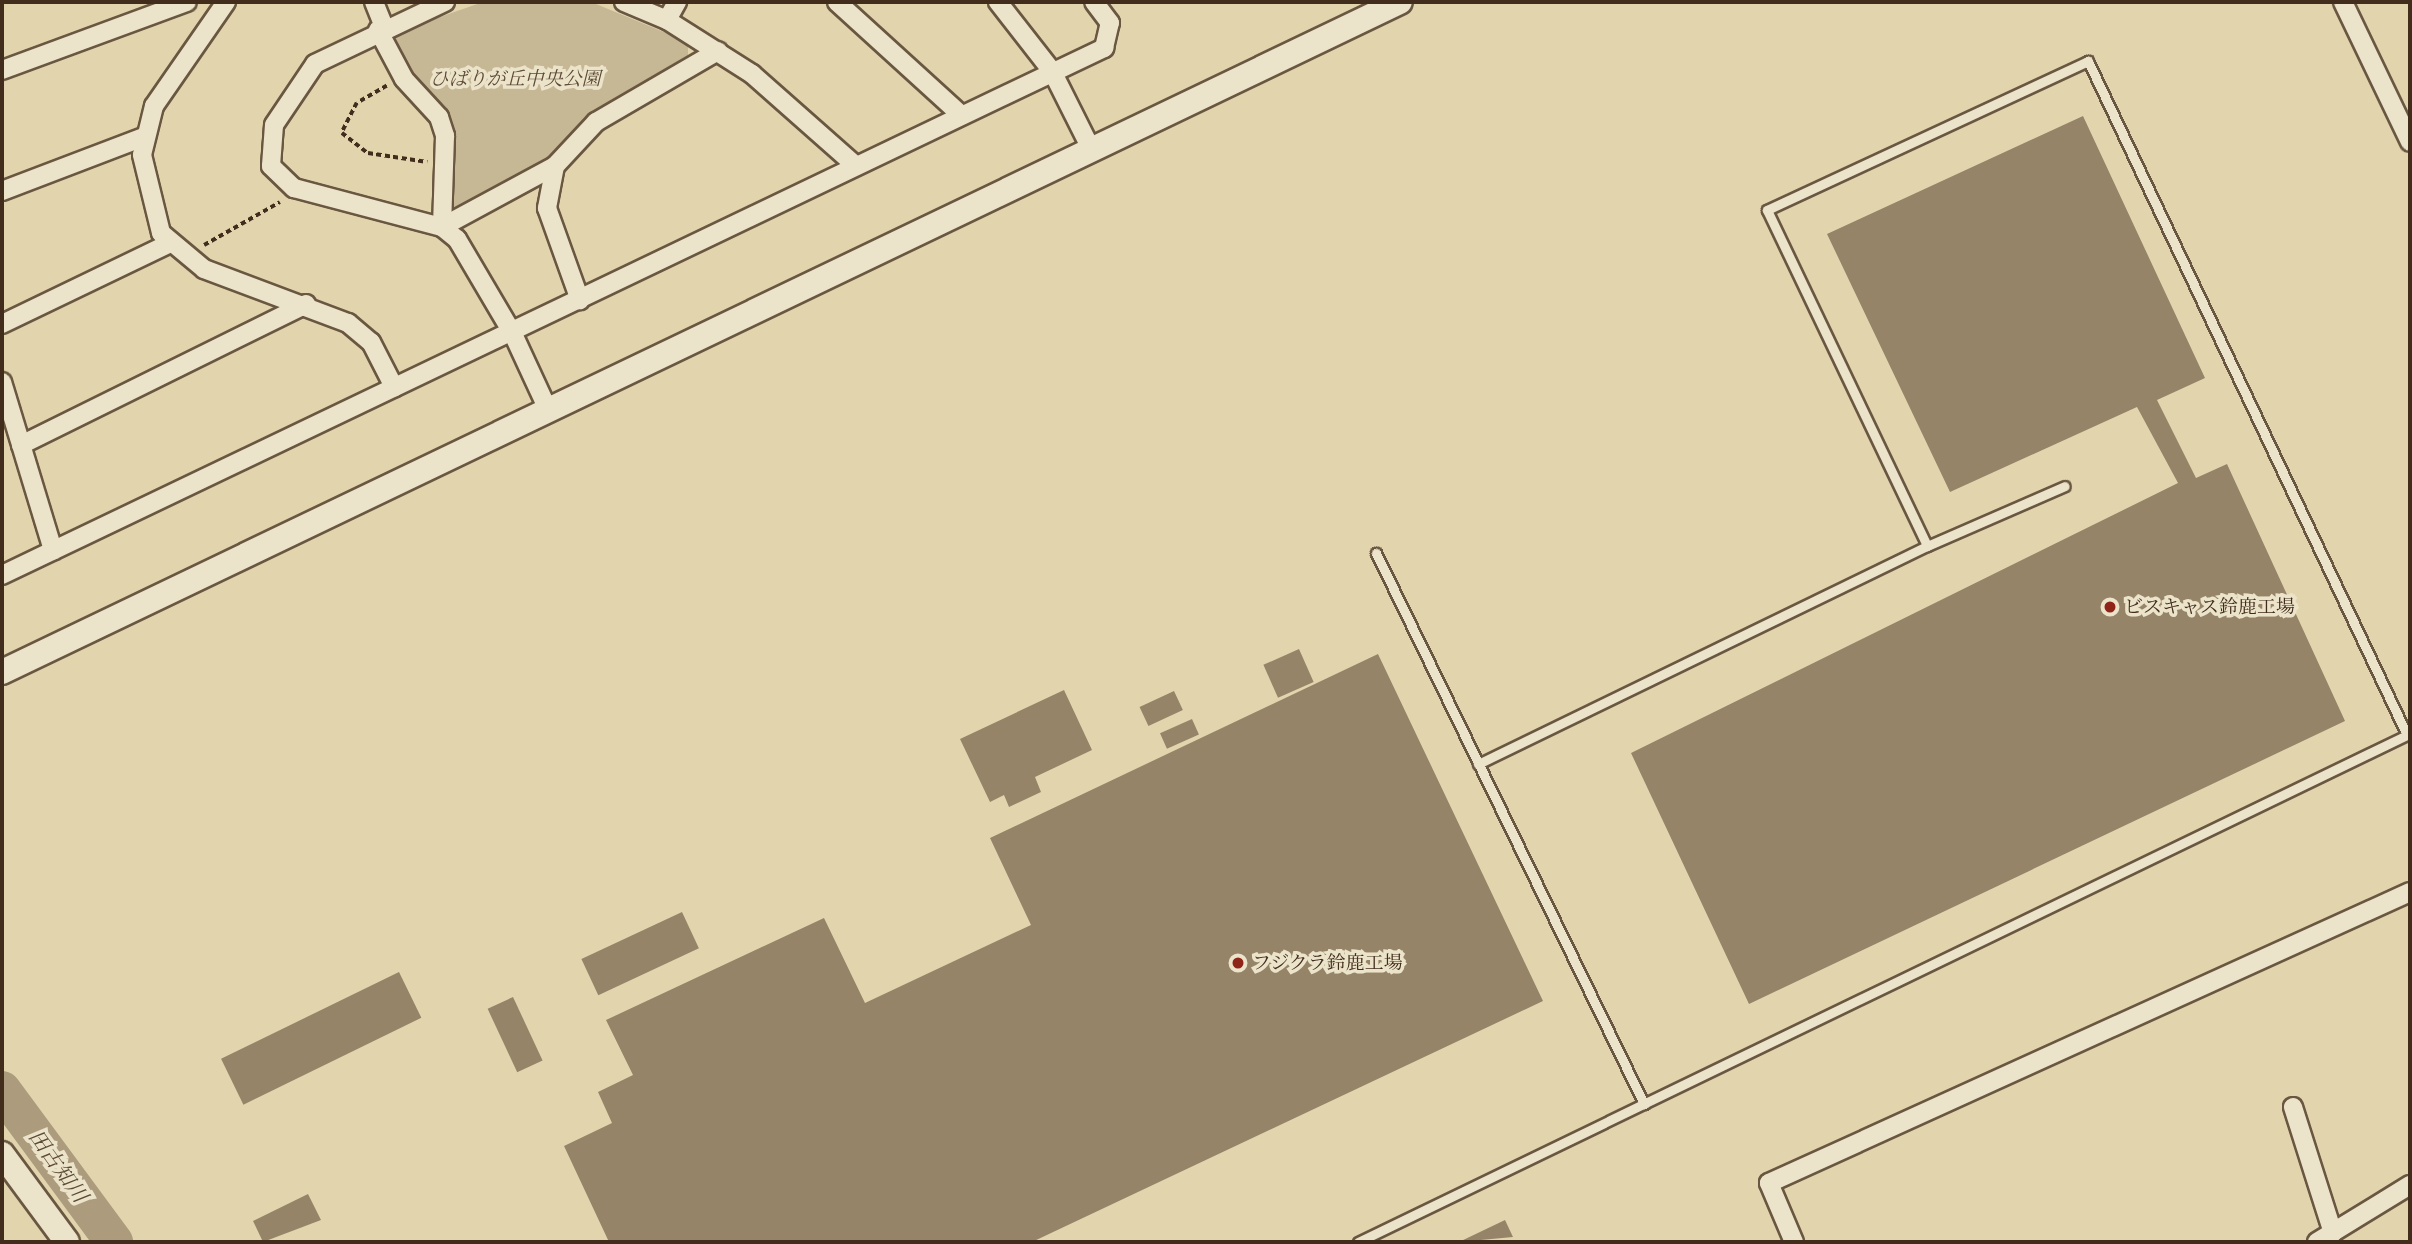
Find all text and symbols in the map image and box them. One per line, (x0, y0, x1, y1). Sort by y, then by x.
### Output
park label: ひばりが丘中央公園 (430, 68, 600, 90)
place label: ビスキャス鈴鹿工場 (2124, 596, 2295, 618)
marker: ビスキャス鈴鹿工場 (2102, 599, 2118, 615)
place label: フジクラ鈴鹿工場 (1252, 952, 1404, 974)
marker: フジクラ鈴鹿工場 (1230, 955, 1246, 971)
water label: 田古知川 (23, 1125, 93, 1207)

